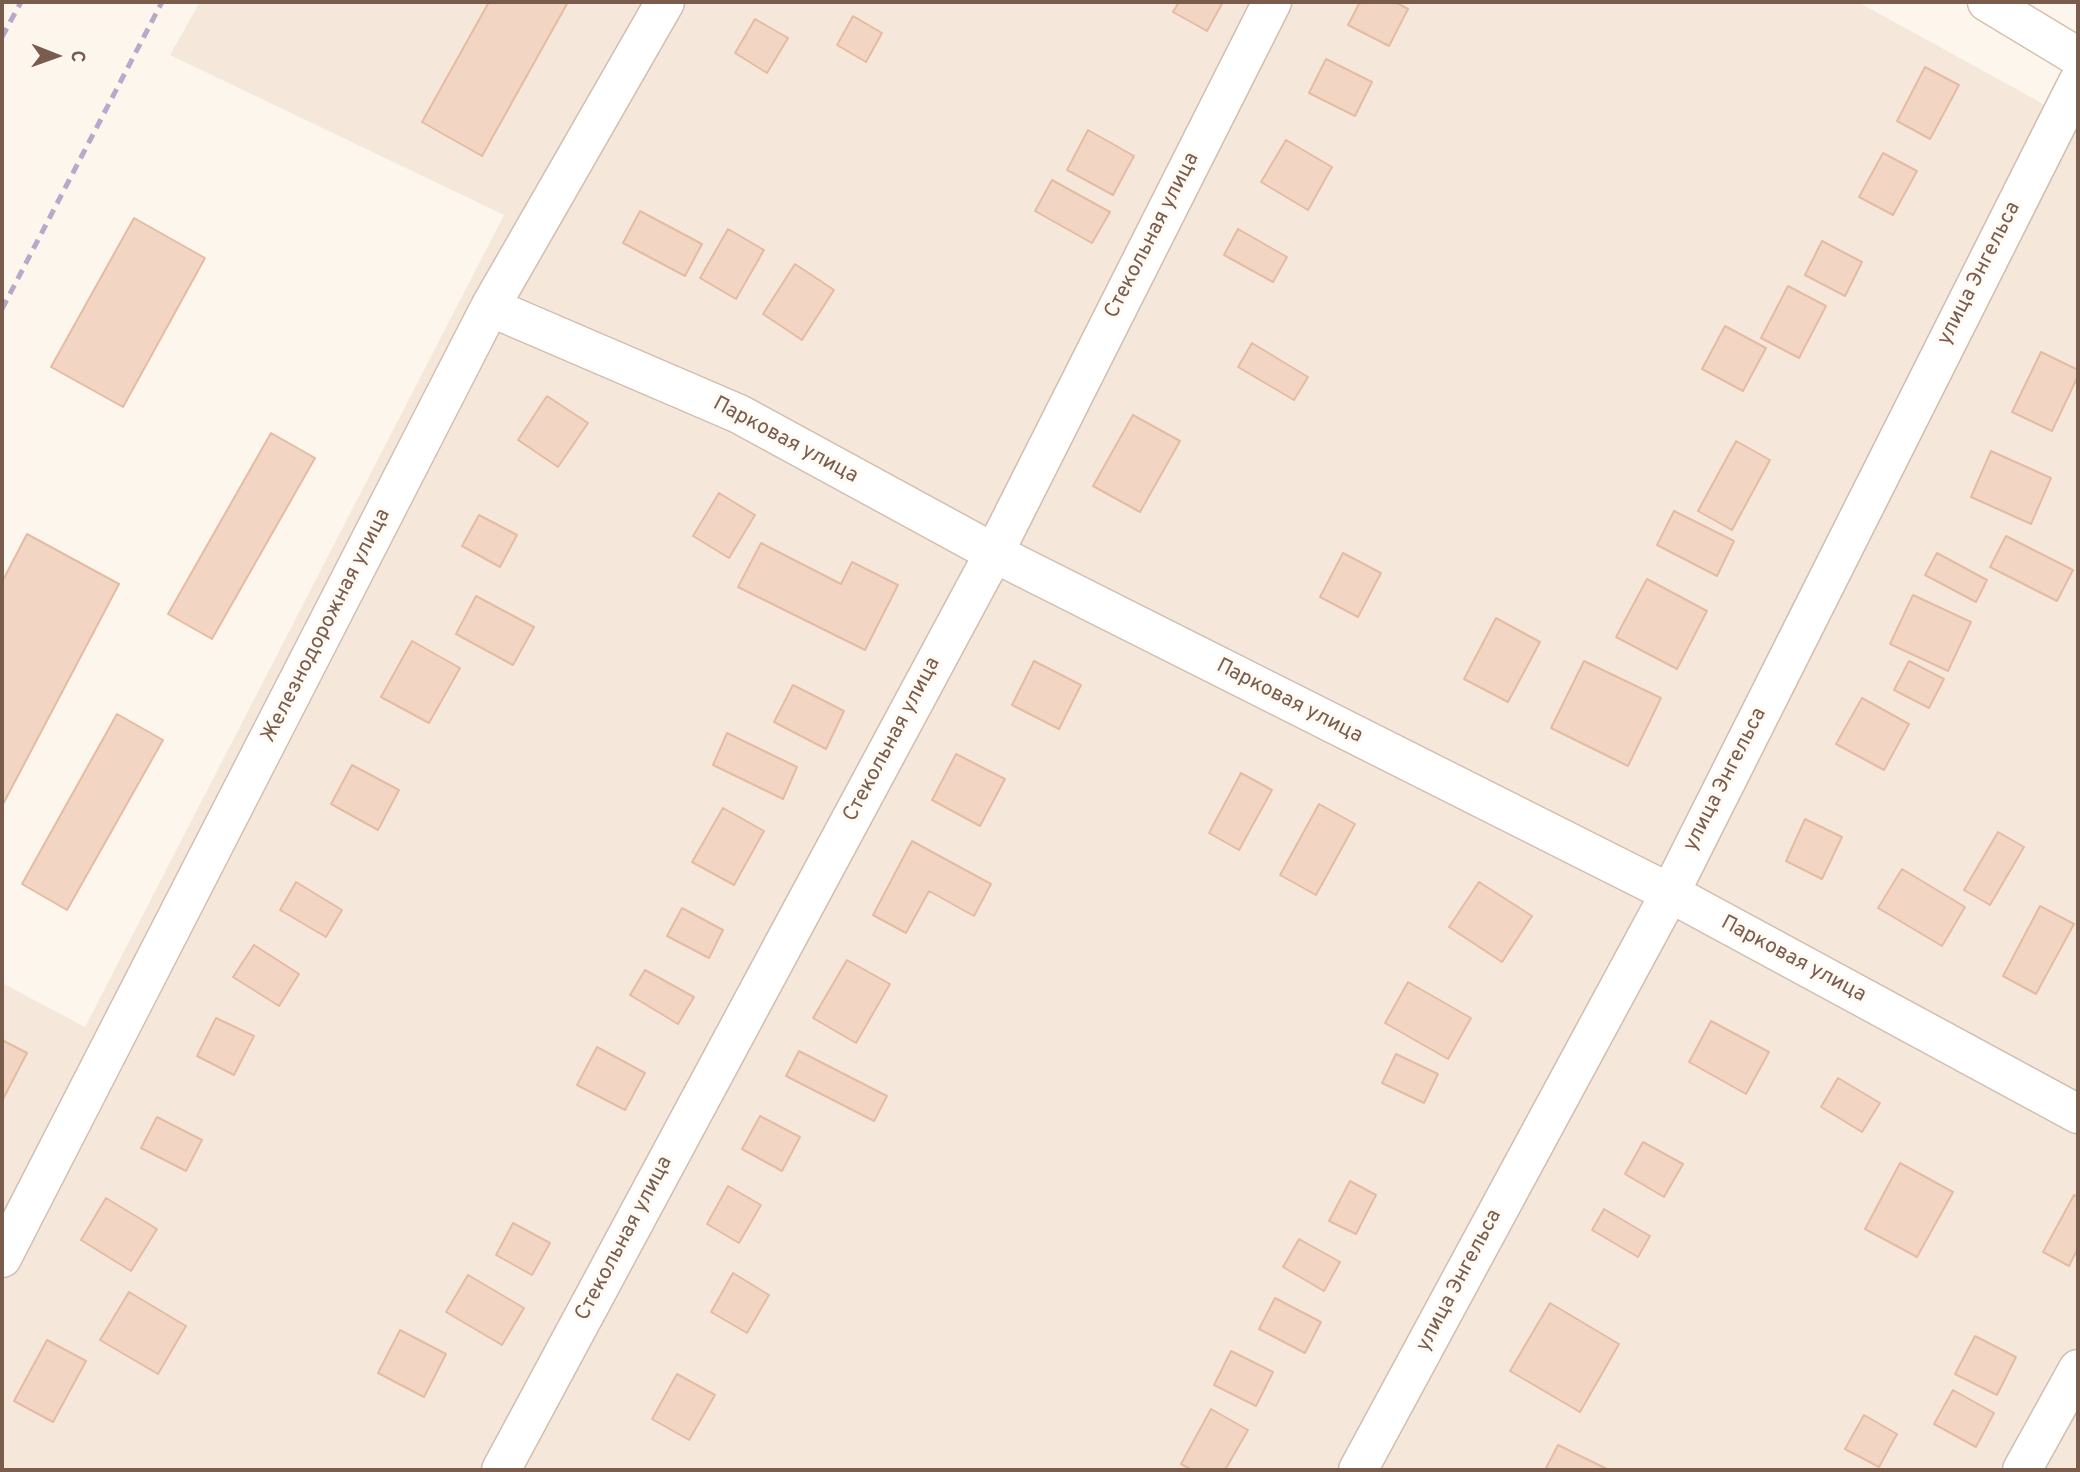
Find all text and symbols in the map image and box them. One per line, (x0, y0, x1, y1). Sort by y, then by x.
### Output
north arrow (21, 21, 91, 91)
text: С (65, 50, 89, 63)
street label: Стекольная улица (1100, 149, 1206, 323)
street label: улица Энгельса (1933, 198, 2027, 350)
street label: Парковая улица (708, 392, 862, 490)
street label: Железнодорожная улица (257, 505, 397, 747)
street label: Стекольная улица (839, 653, 947, 827)
street label: Парковая улица (1212, 654, 1366, 750)
street label: улица Энгельса (1679, 704, 1773, 856)
street label: Парковая улица (1716, 911, 1870, 1009)
street label: Стекольная улица (571, 1152, 679, 1326)
street label: улица Энгельса (1412, 1206, 1508, 1356)

